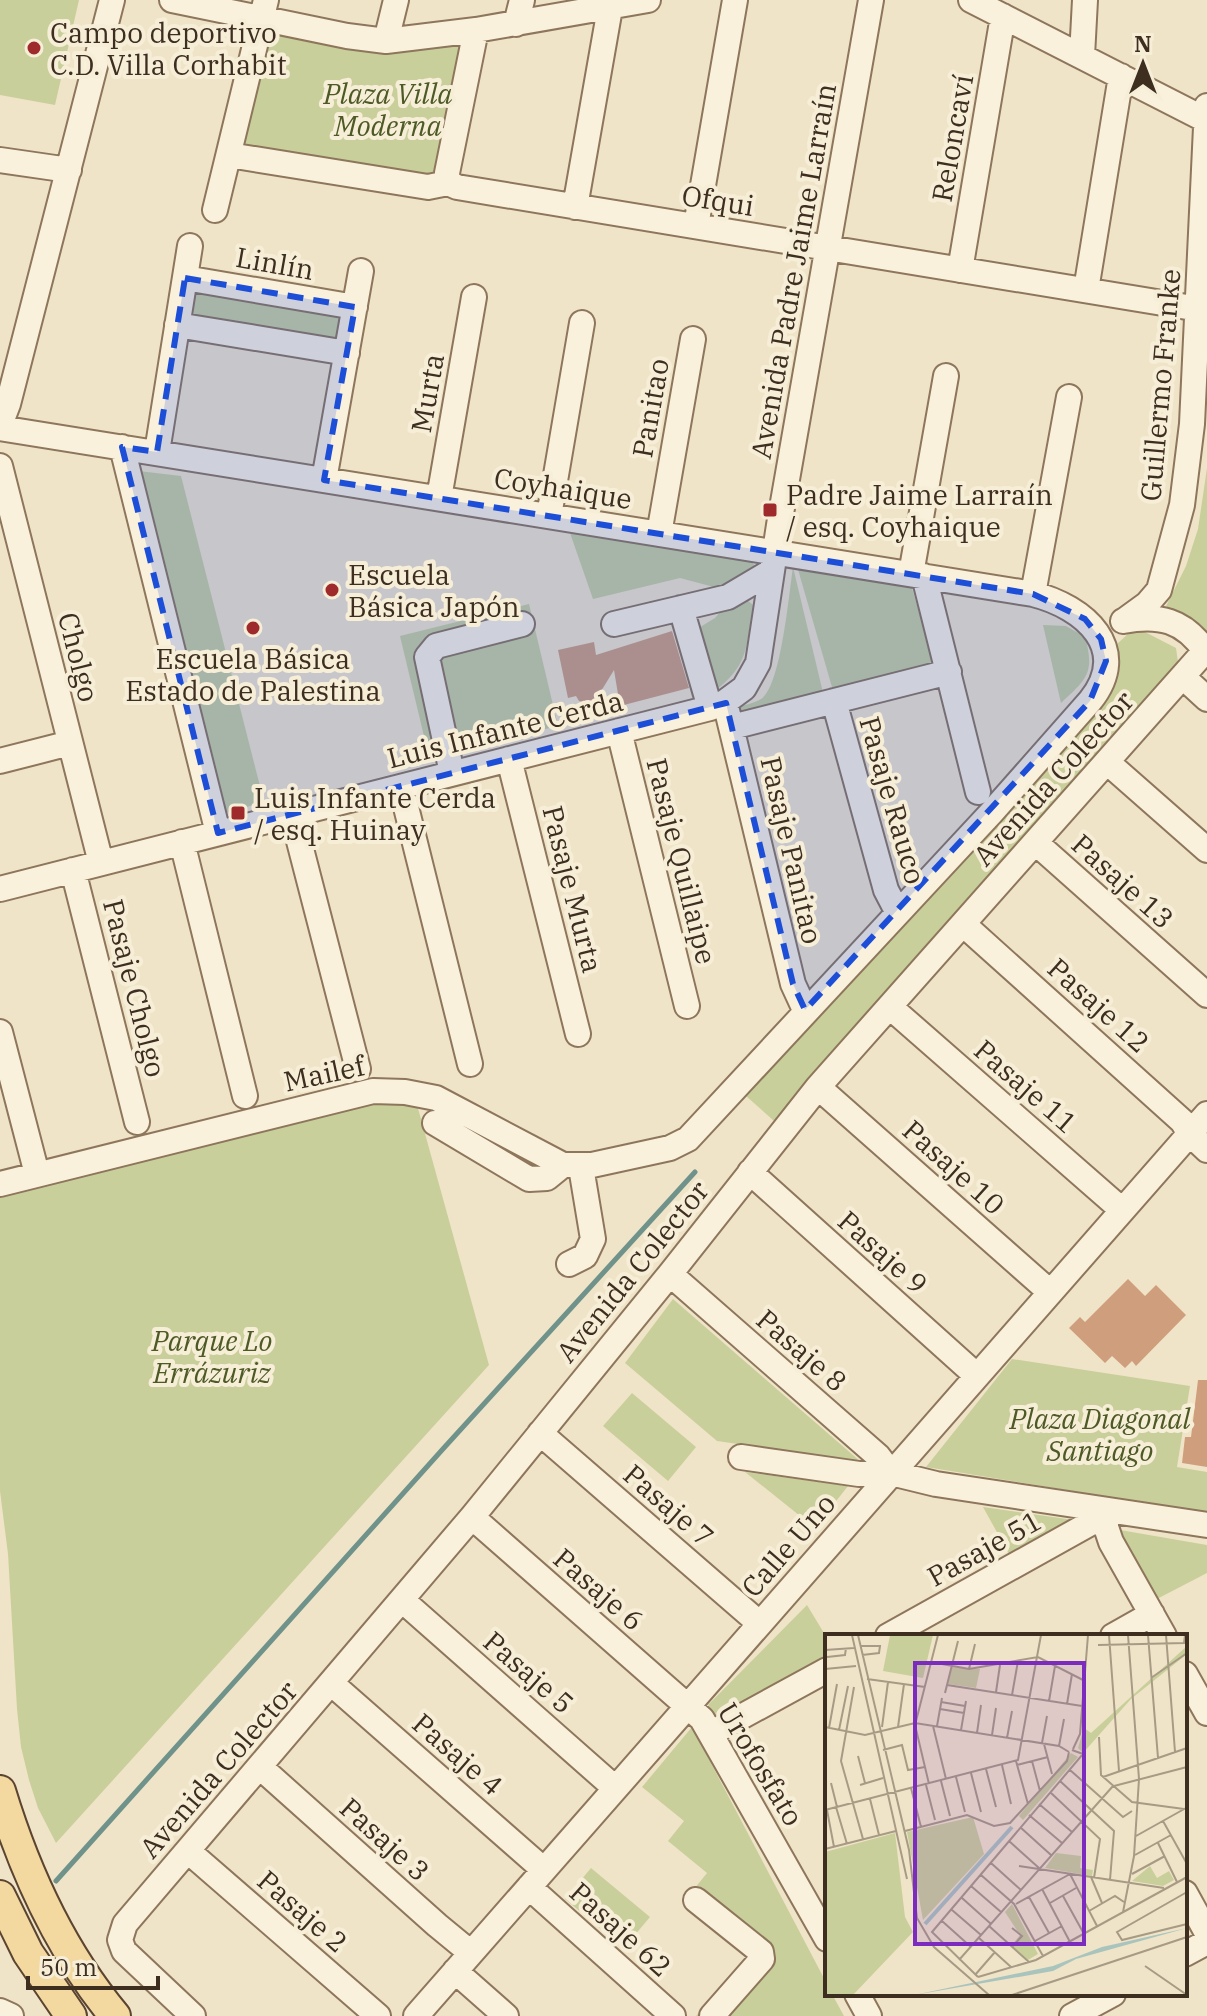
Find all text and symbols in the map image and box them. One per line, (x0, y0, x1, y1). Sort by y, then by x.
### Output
place label: Campo deportivo C.D. Villa Corhabit (50, 14, 287, 83)
north arrow (1103, 24, 1183, 104)
text: N (1134, 29, 1152, 58)
marker: Campo deportivo C.D. Villa Corhabit (25, 39, 43, 57)
street label: Reloncaví (923, 71, 981, 205)
park label: Plaza Villa Moderna (322, 75, 453, 144)
street label: Avenida Padre Jaime Larraín (742, 80, 844, 462)
street label: Ofqui (679, 176, 757, 224)
street label: Linlín (233, 238, 317, 288)
street label: Guillermo Franke (1131, 267, 1189, 503)
street label: Murta (402, 351, 452, 435)
street label: Panitao (623, 356, 677, 460)
street label: Coyhaique (491, 459, 635, 517)
place label: Padre Jaime Larraín / esq. Coyhaique (786, 476, 1053, 545)
marker: Padre Jaime Larraín / esq. Coyhaique (761, 501, 779, 519)
place label: Escuela Básica Japón (348, 556, 520, 625)
marker: Escuela Básica Japón (323, 581, 341, 599)
street label: Cholgo (50, 609, 108, 705)
marker: Escuela Básica Estado de Palestina (244, 619, 262, 637)
place label: Escuela Básica Estado de Palestina (125, 640, 381, 709)
street label: Luis Infante Cerda (383, 682, 627, 776)
street label: Avenida Colector (965, 682, 1142, 873)
street label: Pasaje Rauco (851, 712, 935, 888)
street label: Pasaje Panitao (752, 753, 832, 947)
street label: Pasaje Quillaipe (639, 754, 725, 968)
place label: Luis Infante Cerda / esq. Huinay (254, 779, 496, 848)
street label: Pasaje Murta (534, 802, 612, 976)
marker: Luis Infante Cerda / esq. Huinay (229, 804, 247, 822)
street label: Pasaje 13 (1064, 825, 1182, 937)
street label: Pasaje Cholgo (95, 895, 175, 1081)
street label: Pasaje 12 (1040, 949, 1158, 1061)
street label: Pasaje 11 (967, 1031, 1085, 1141)
street label: Mailef (280, 1046, 370, 1100)
street label: Pasaje 10 (895, 1111, 1013, 1223)
street label: Avenida Colector (547, 1172, 717, 1369)
street label: Pasaje 9 (830, 1202, 936, 1302)
street label: Pasaje 8 (749, 1301, 855, 1399)
park label: Parque Lo Errázuriz (151, 1322, 272, 1391)
park label: Plaza Diagonal Santiago (1009, 1400, 1192, 1469)
street label: Pasaje 7 (616, 1456, 722, 1554)
street label: Calle Uno (733, 1485, 843, 1605)
street label: Pasaje 51 (920, 1502, 1048, 1594)
street label: Pasaje 6 (546, 1540, 652, 1638)
street label: Pasaje 5 (476, 1623, 582, 1721)
inset map (825, 1634, 1187, 1996)
street label: Avenida Colector (131, 1672, 306, 1865)
street label: Urofosfato (710, 1696, 812, 1832)
street label: Pasaje 4 (405, 1705, 511, 1803)
street label: Pasaje 3 (332, 1789, 438, 1889)
street label: Pasaje 2 (250, 1862, 356, 1960)
street label: Pasaje 62 (562, 1873, 680, 1985)
scale bar (28, 1940, 158, 1990)
text: 50 m (40, 1951, 97, 1983)

